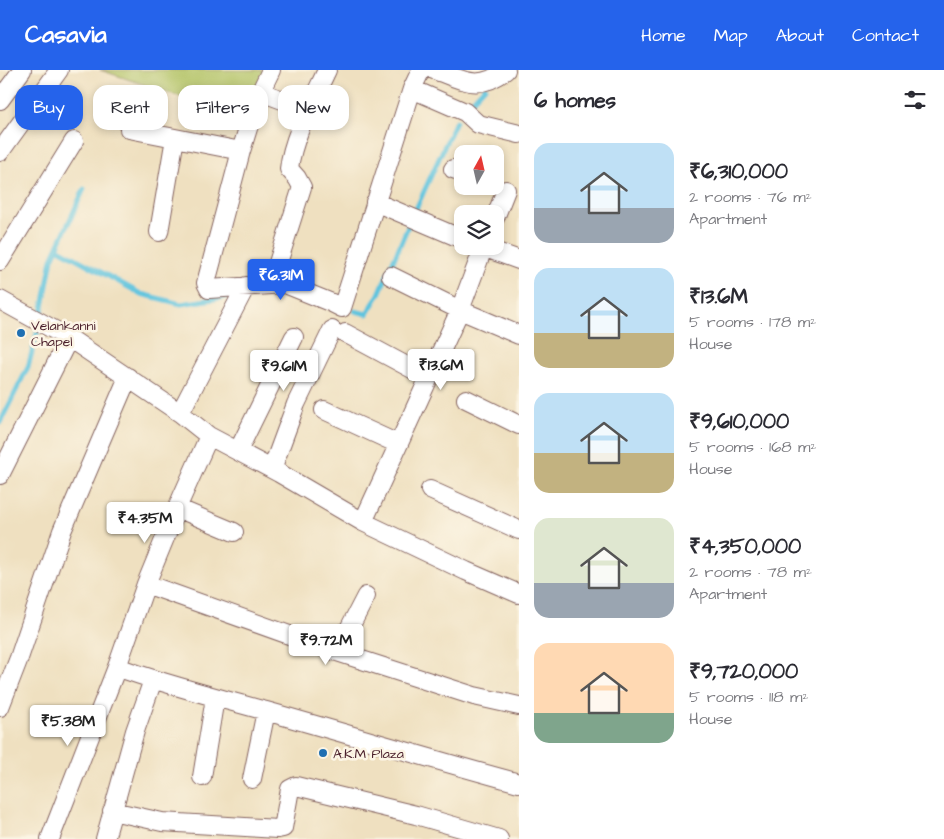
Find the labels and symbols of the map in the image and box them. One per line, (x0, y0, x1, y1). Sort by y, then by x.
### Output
north arrow (454, 145, 504, 195)
pin: ₹6.31M (240, 258, 322, 301)
place label: Velankanni Chapel (31, 316, 96, 352)
marker: Velankanni Chapel (15, 327, 27, 339)
pin: ₹13.6M (400, 348, 482, 391)
pin: ₹9.61M (243, 350, 325, 392)
pin: ₹4.35M (104, 502, 186, 544)
pin: ₹9.72M (285, 624, 367, 666)
pin: ₹5.38M (27, 704, 109, 747)
place label: A.K.M Plaza (333, 744, 404, 764)
marker: A.K.M Plaza (317, 747, 329, 759)

